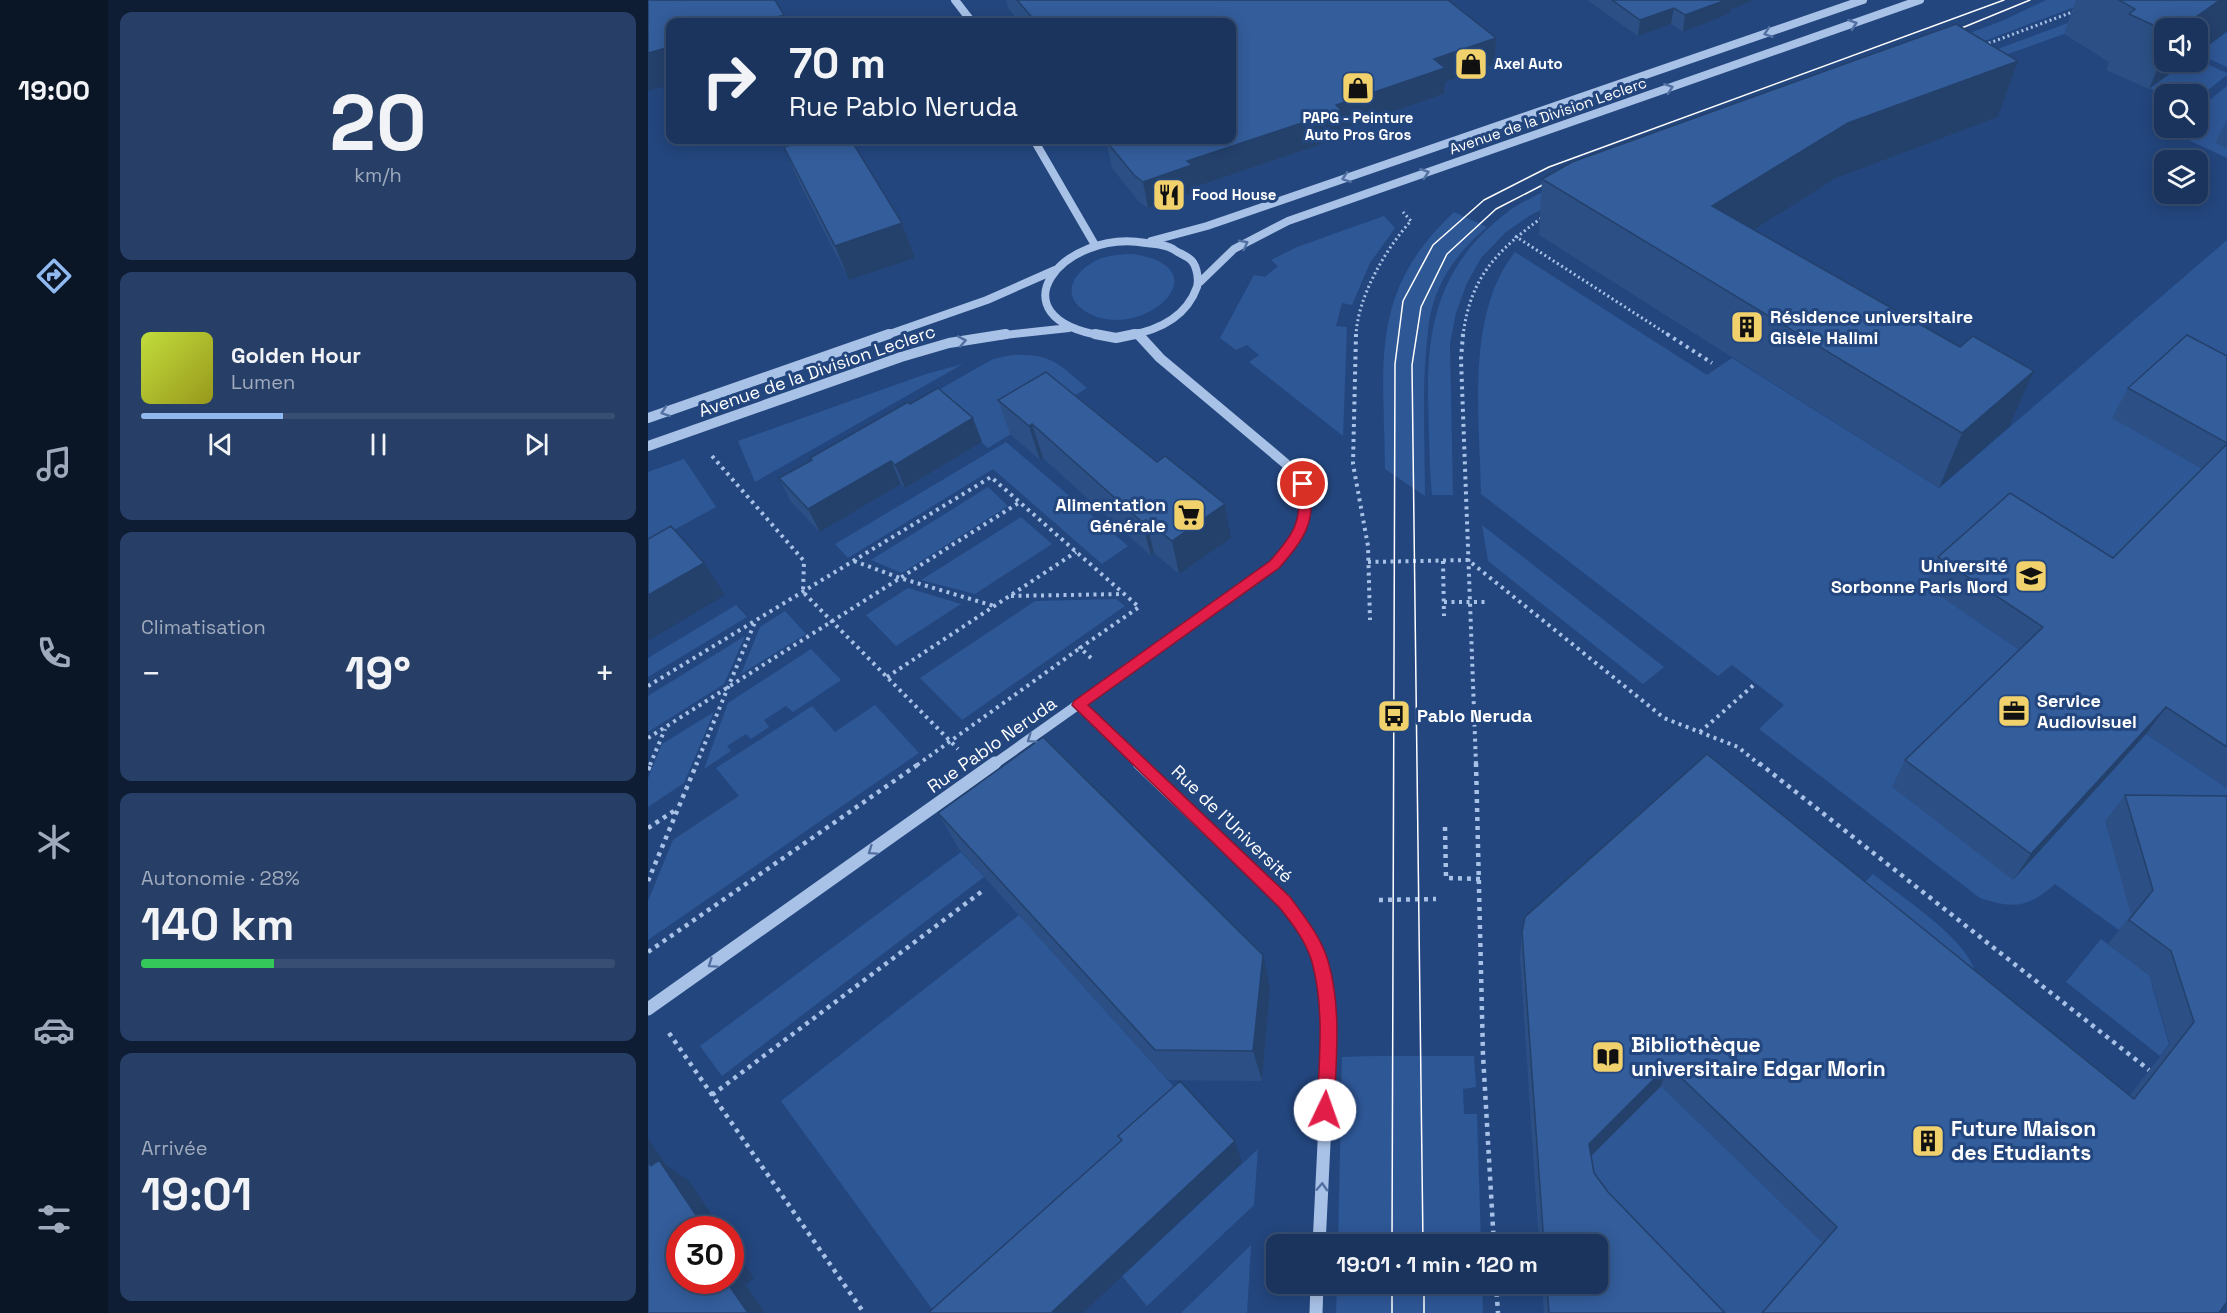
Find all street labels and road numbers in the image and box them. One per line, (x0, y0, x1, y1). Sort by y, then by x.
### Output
street label: Avenue de la Division Leclerc (1447, 73, 1649, 158)
street label: Avenue de la Division Leclerc (695, 319, 938, 422)
street label: Rue Pablo Neruda (923, 691, 1061, 798)
street label: Rue de l'Université (1167, 760, 1298, 887)

